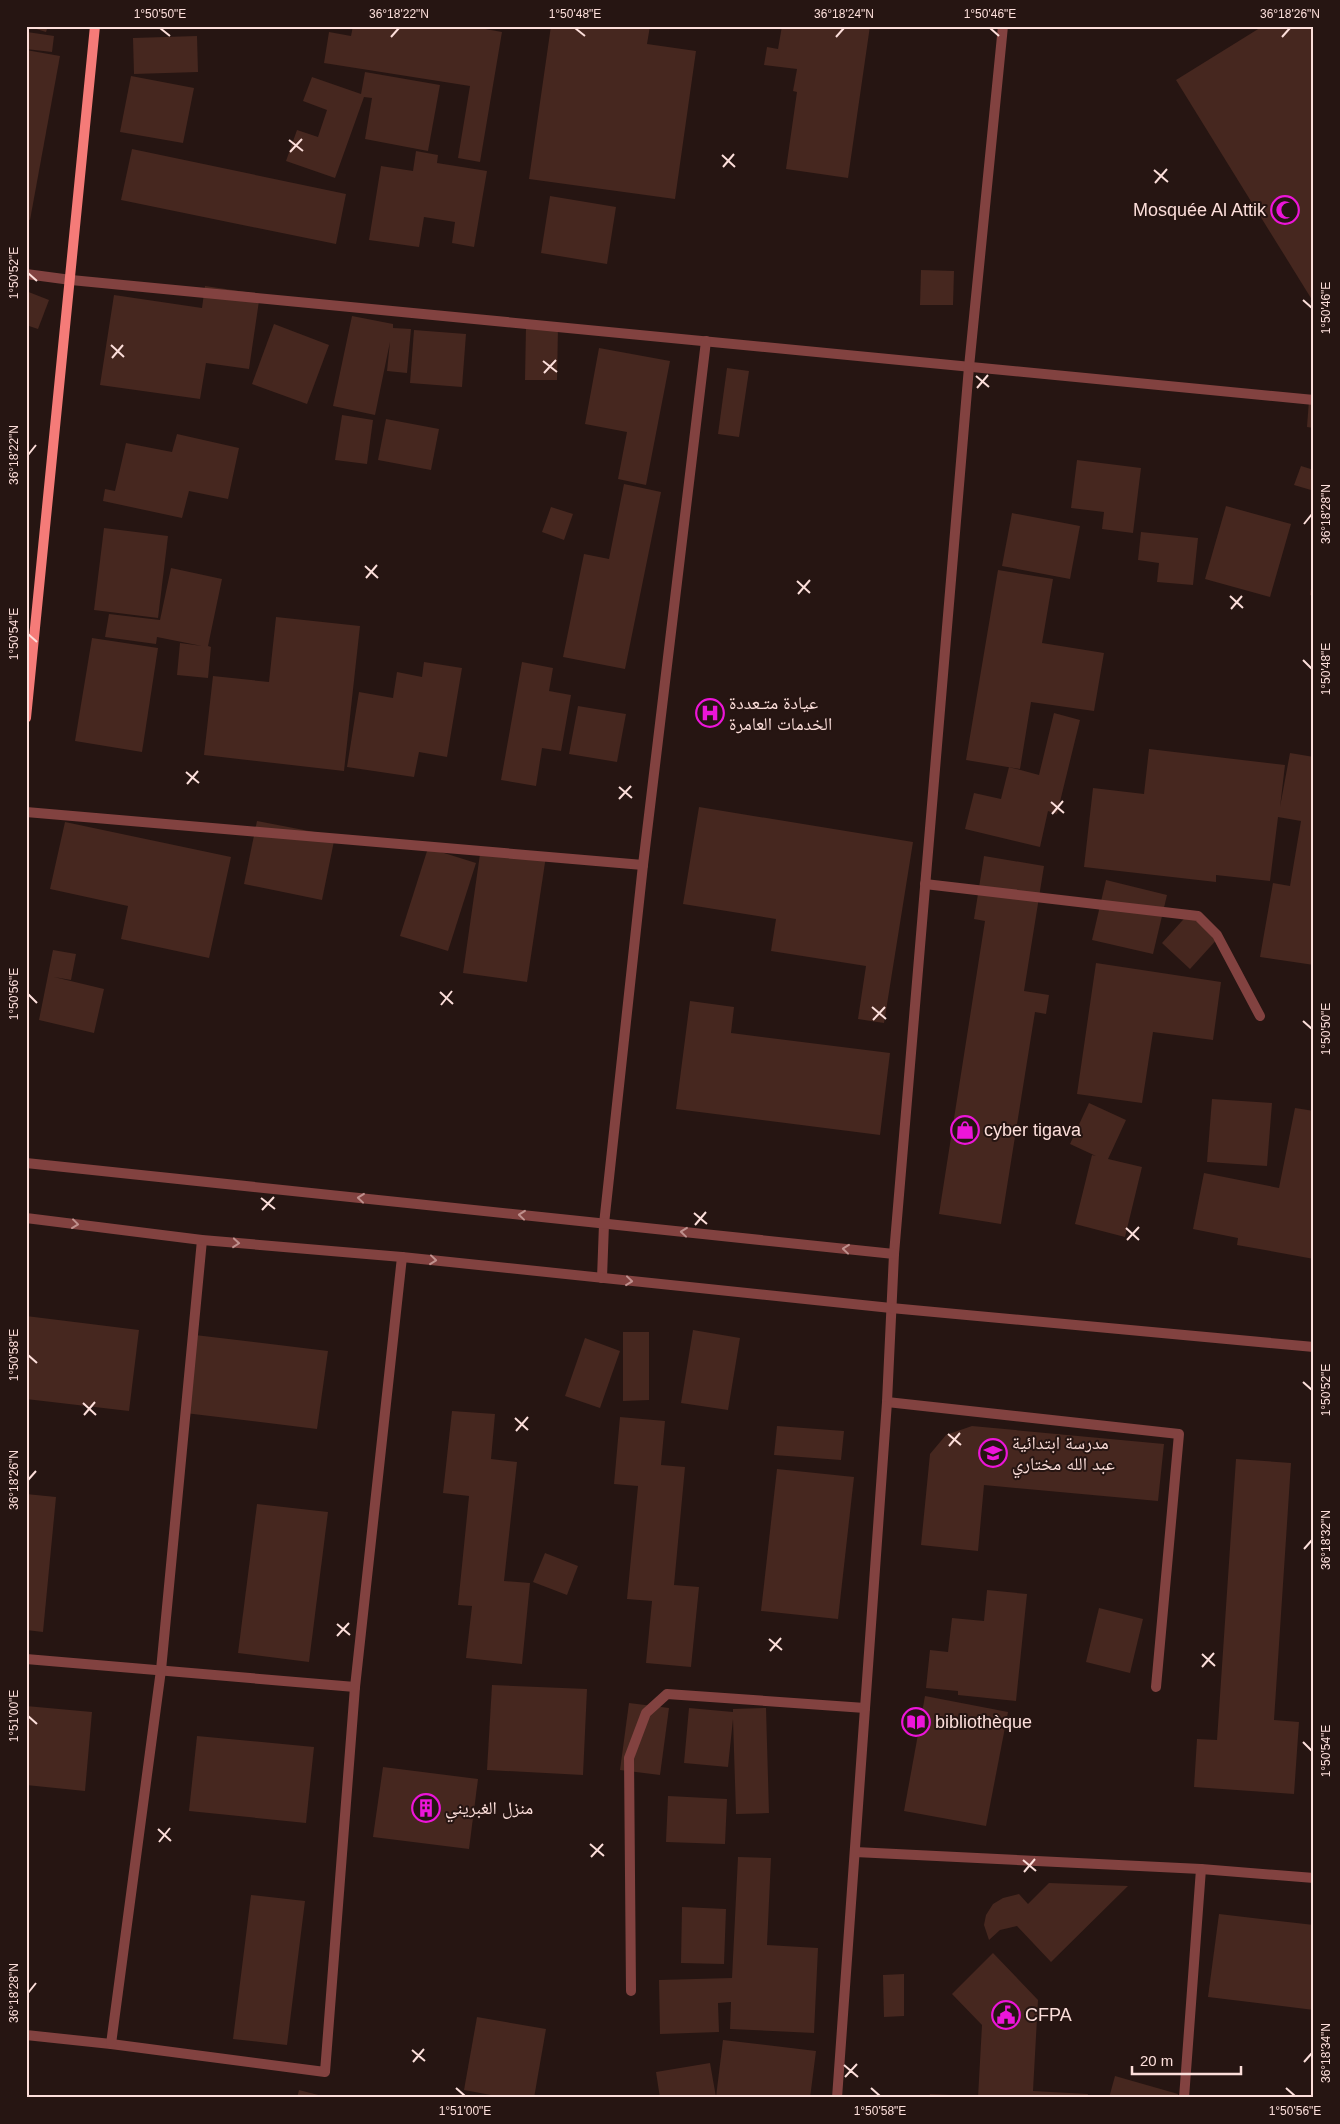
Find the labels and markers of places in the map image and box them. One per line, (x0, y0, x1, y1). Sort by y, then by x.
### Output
mosque icon: Mosquée Al Attik (1270, 195, 1300, 225)
place label: Mosquée Al Attik (1133, 200, 1267, 220)
place label: عيادة متـعددة الخدمات العامرة (729, 693, 832, 734)
hospital icon: عيادة متـعددة الخدمات العامرة (695, 698, 725, 728)
shop icon: cyber tigava (950, 1115, 980, 1145)
place label: cyber tigava (984, 1120, 1082, 1140)
place label: مدرسة ابتدائية عبد الله مختاري (1012, 1433, 1115, 1479)
school or university icon: مدرسة ابتدائية عبد الله مختاري (978, 1438, 1008, 1468)
library icon: bibliothèque (901, 1707, 931, 1737)
place label: bibliothèque (935, 1712, 1032, 1732)
building icon: منزل الغبريني (411, 1793, 441, 1823)
place label: منزل الغبريني (445, 1798, 533, 1823)
public building icon: CFPA (991, 2000, 1021, 2030)
place label: CFPA (1025, 2005, 1072, 2025)

